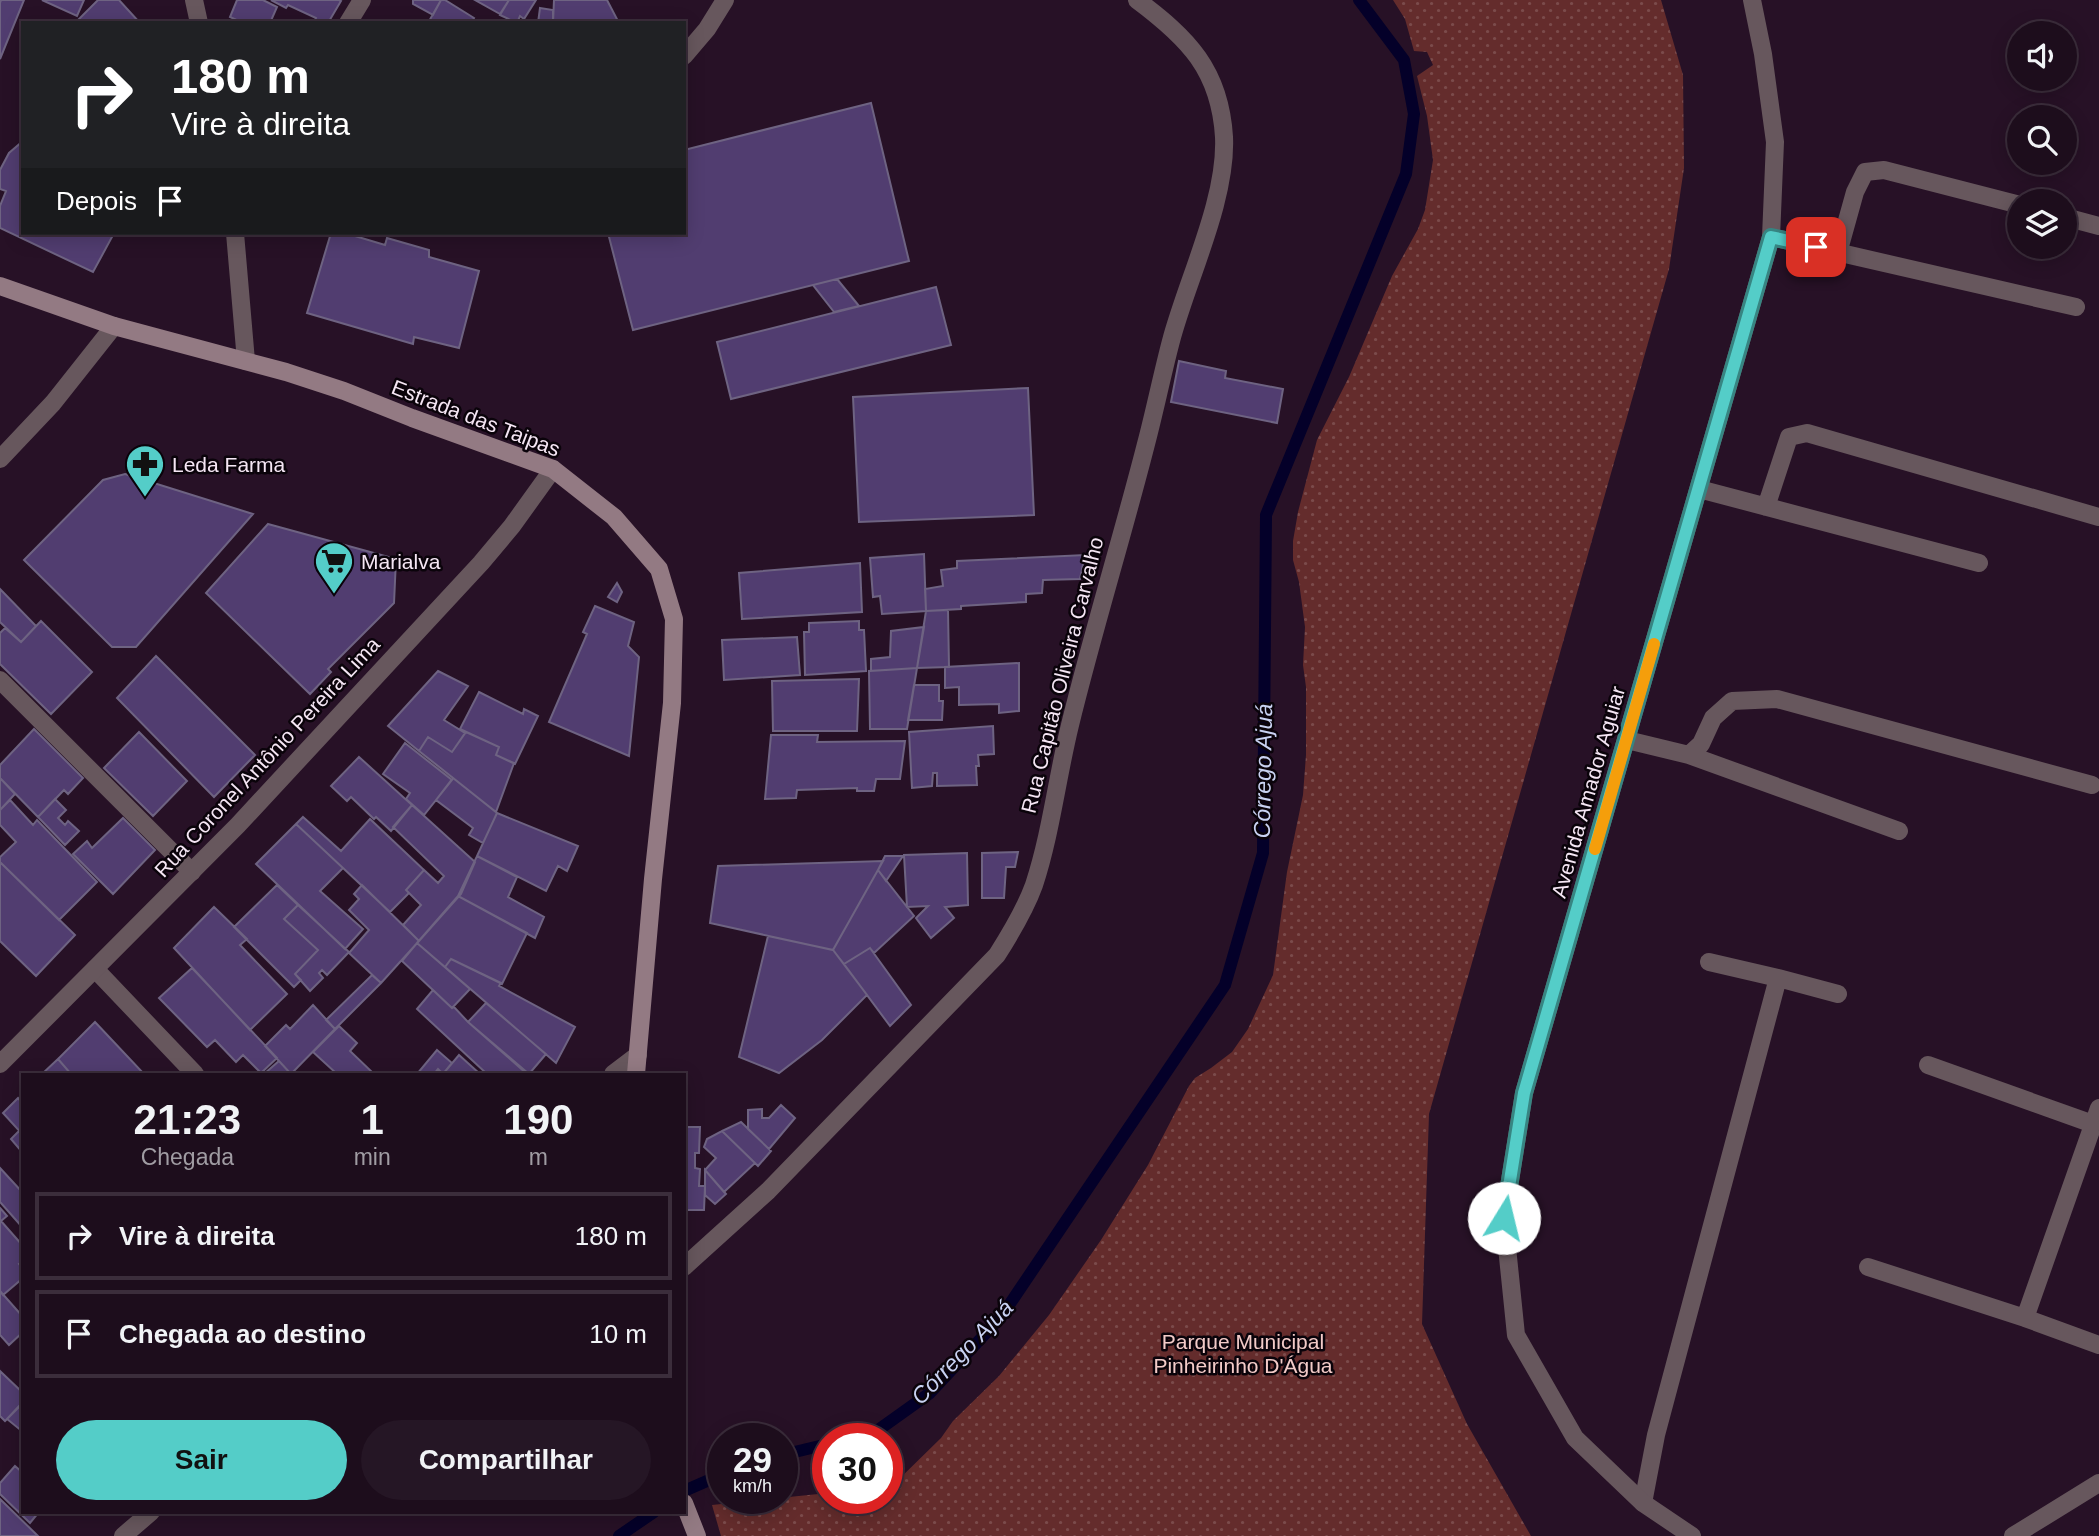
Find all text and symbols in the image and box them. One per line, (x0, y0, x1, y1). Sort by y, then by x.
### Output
map controls (2007, 21, 2077, 259)
button: sound (2007, 21, 2077, 91)
icon: right (56, 49, 147, 140)
text: 180 m (171, 49, 310, 103)
button: search (2007, 105, 2077, 175)
text: Vire à direita (171, 106, 350, 142)
icon: arrive (151, 182, 189, 220)
text: Depois (56, 186, 137, 216)
button: layers (2007, 189, 2077, 259)
pin (1786, 217, 1846, 277)
icon: arrive (1797, 228, 1835, 266)
street label: Estrada das Taipas (389, 375, 563, 461)
pharmacy icon: Leda Farma (124, 443, 166, 498)
place label: Leda Farma (172, 453, 286, 476)
street label: Rua Capitão Oliveira Carvalho (1017, 535, 1107, 815)
supermarket icon: Marialva (313, 540, 355, 595)
place label: Marialva (361, 550, 441, 573)
street label: Rua Coronel Antônio Pereira Lima (150, 632, 384, 881)
street label: Avenida Amador Aguiar (1547, 684, 1629, 900)
water label: Córrego Ajuá (1249, 703, 1277, 839)
text: 21:23 (134, 1096, 241, 1143)
text: 1 (360, 1096, 384, 1143)
text: 190 (503, 1096, 573, 1143)
text: Chegada (141, 1144, 234, 1170)
text: min (354, 1144, 391, 1170)
text: m (529, 1144, 548, 1170)
position arrow (1467, 1181, 1541, 1255)
icon: right (60, 1217, 98, 1255)
text: Vire à direita (119, 1221, 275, 1251)
text: 180 m (575, 1221, 647, 1251)
water label: Córrego Ajuá (906, 1294, 1018, 1409)
icon: arrive (60, 1315, 98, 1353)
text: Chegada ao destino (119, 1319, 366, 1349)
text: 10 m (589, 1319, 647, 1349)
park label: Parque Municipal Pinheirinho D'Água (1153, 1330, 1333, 1377)
button: Sair (56, 1420, 347, 1500)
button: Compartilhar (361, 1420, 651, 1500)
speed limit sign: 30 (812, 1423, 903, 1514)
text: 29 (733, 1440, 772, 1479)
text: km/h (733, 1476, 772, 1496)

